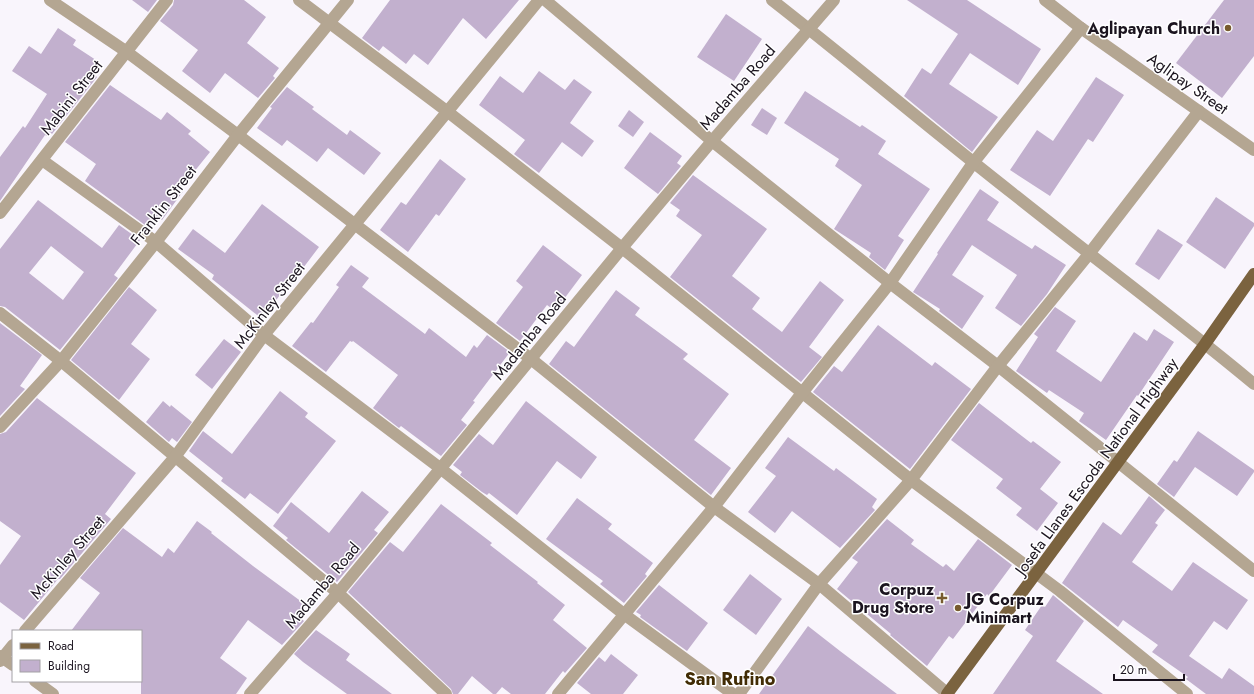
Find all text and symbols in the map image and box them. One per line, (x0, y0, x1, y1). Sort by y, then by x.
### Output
place label: Aglipayan Church (1087, 17, 1220, 40)
marker: Aglipayan Church (1223, 23, 1233, 33)
street label: Madamba Road (694, 40, 781, 135)
street label: Aglipay Street (1143, 47, 1233, 120)
street label: Mabini Street (35, 55, 108, 140)
street label: Franklin Street (125, 160, 202, 250)
street label: McKinley Street (228, 257, 311, 353)
street label: Madamba Road (487, 288, 572, 385)
street label: Josefa Llanes Escoda National Highway (1008, 352, 1184, 581)
street label: McKinley Street (25, 510, 110, 604)
street label: Madamba Road (279, 537, 365, 633)
place label: Corpuz Drug Store (852, 578, 935, 619)
place label: JG Corpuz Minimart (963, 588, 1044, 629)
marker: Corpuz Drug Store (937, 593, 947, 603)
marker: JG Corpuz Minimart (953, 603, 963, 613)
legend (12, 630, 142, 682)
text: Road (48, 637, 74, 655)
scale bar (1114, 656, 1184, 682)
text: Building (48, 657, 90, 675)
text: 20 m (1120, 661, 1147, 679)
district label: San Rufino (685, 666, 776, 692)

